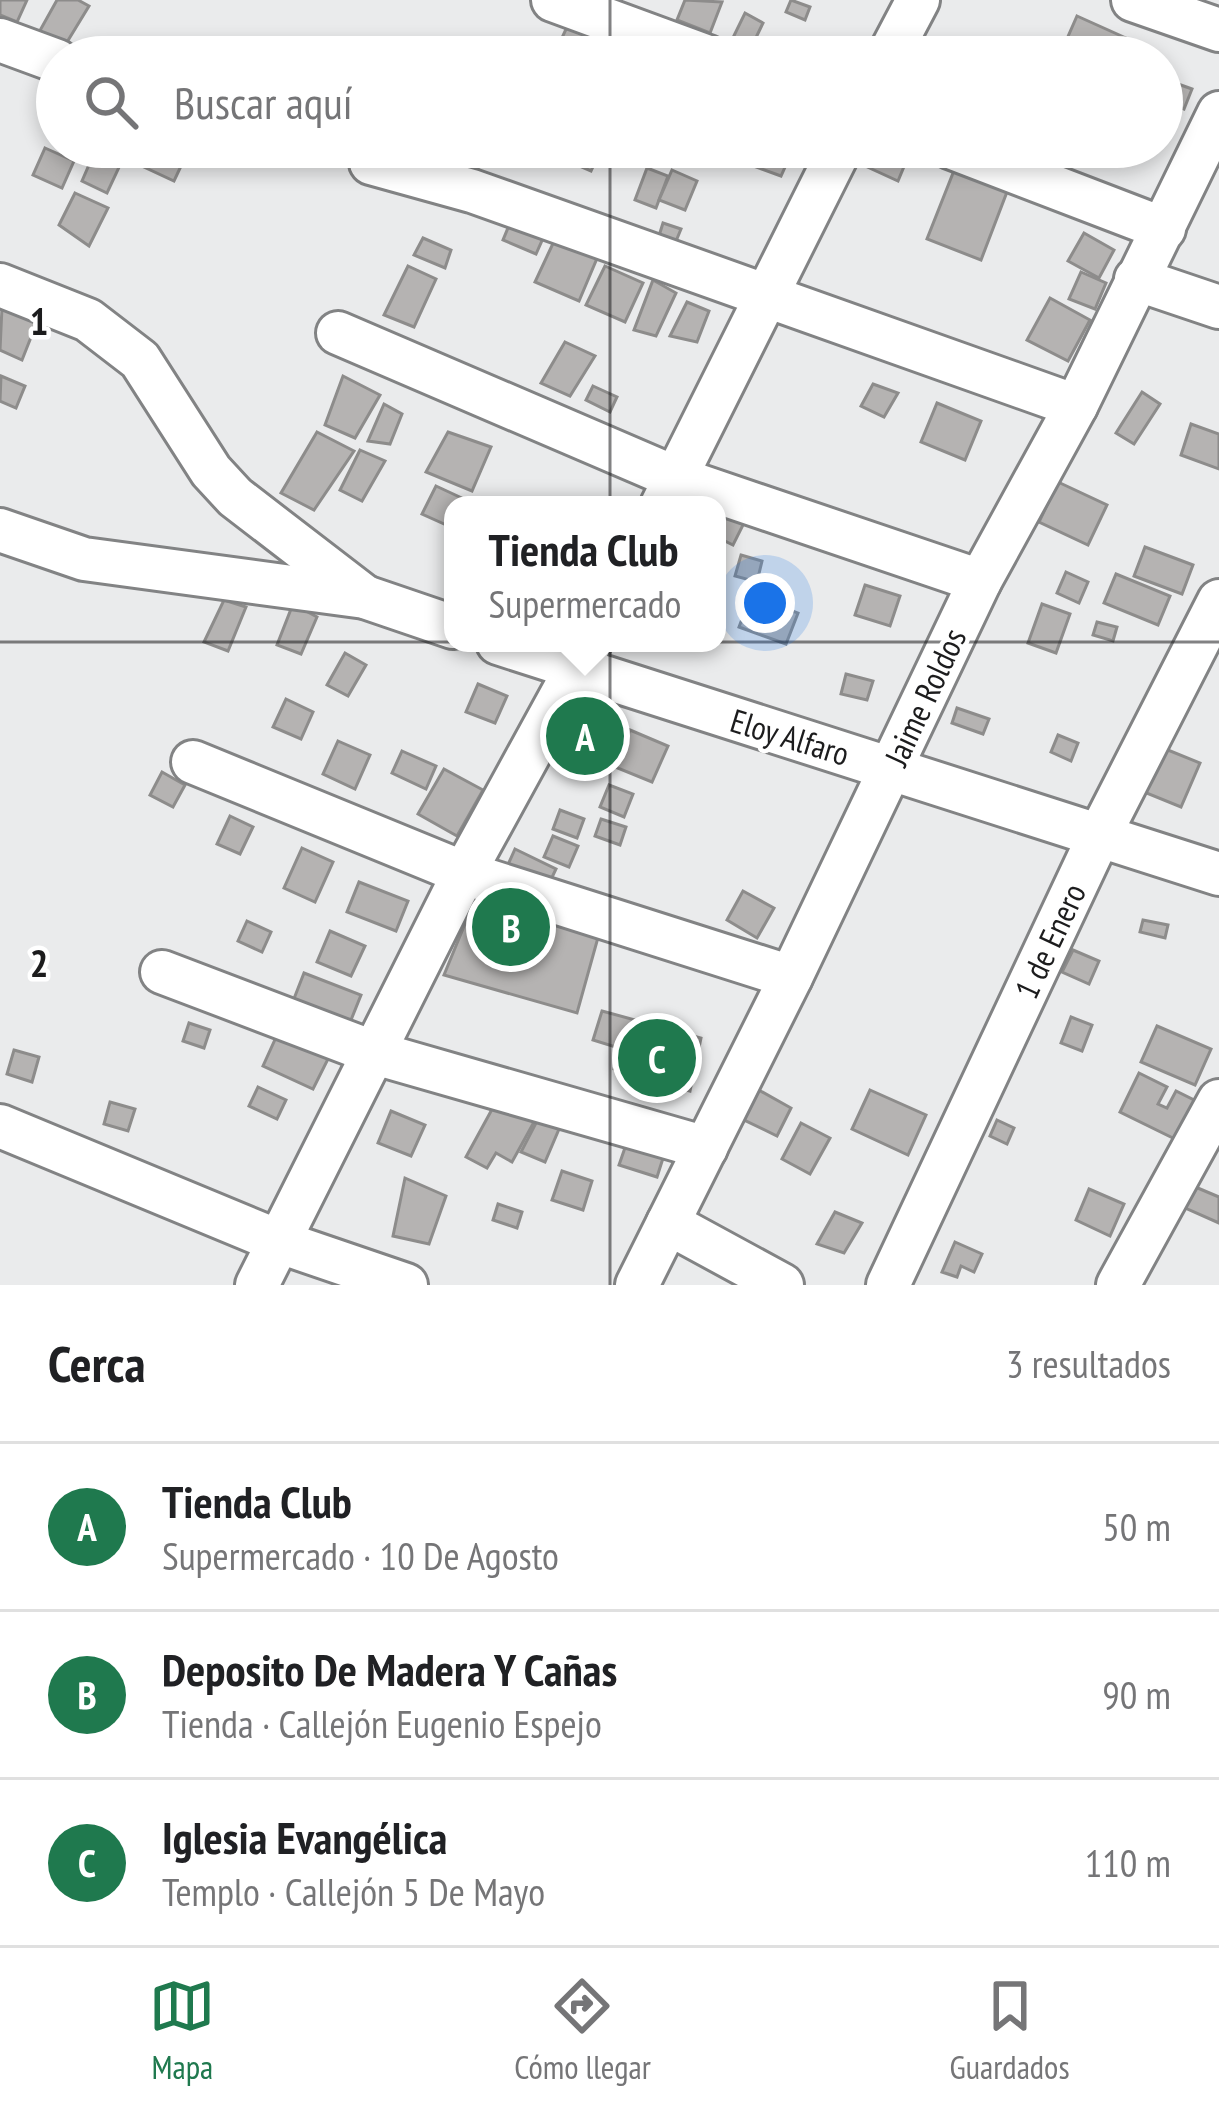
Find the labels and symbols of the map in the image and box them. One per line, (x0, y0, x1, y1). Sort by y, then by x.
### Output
text: 1 (30, 295, 48, 346)
your location (735, 573, 795, 633)
street label: Jaime Roldos (874, 621, 975, 773)
pin: A (546, 691, 624, 781)
street label: Eloy Alfaro (726, 698, 855, 775)
street label: 1 de Enero (1004, 876, 1095, 1005)
pin: B (472, 882, 550, 972)
text: 2 (30, 937, 48, 988)
pin: C (618, 1013, 696, 1103)

